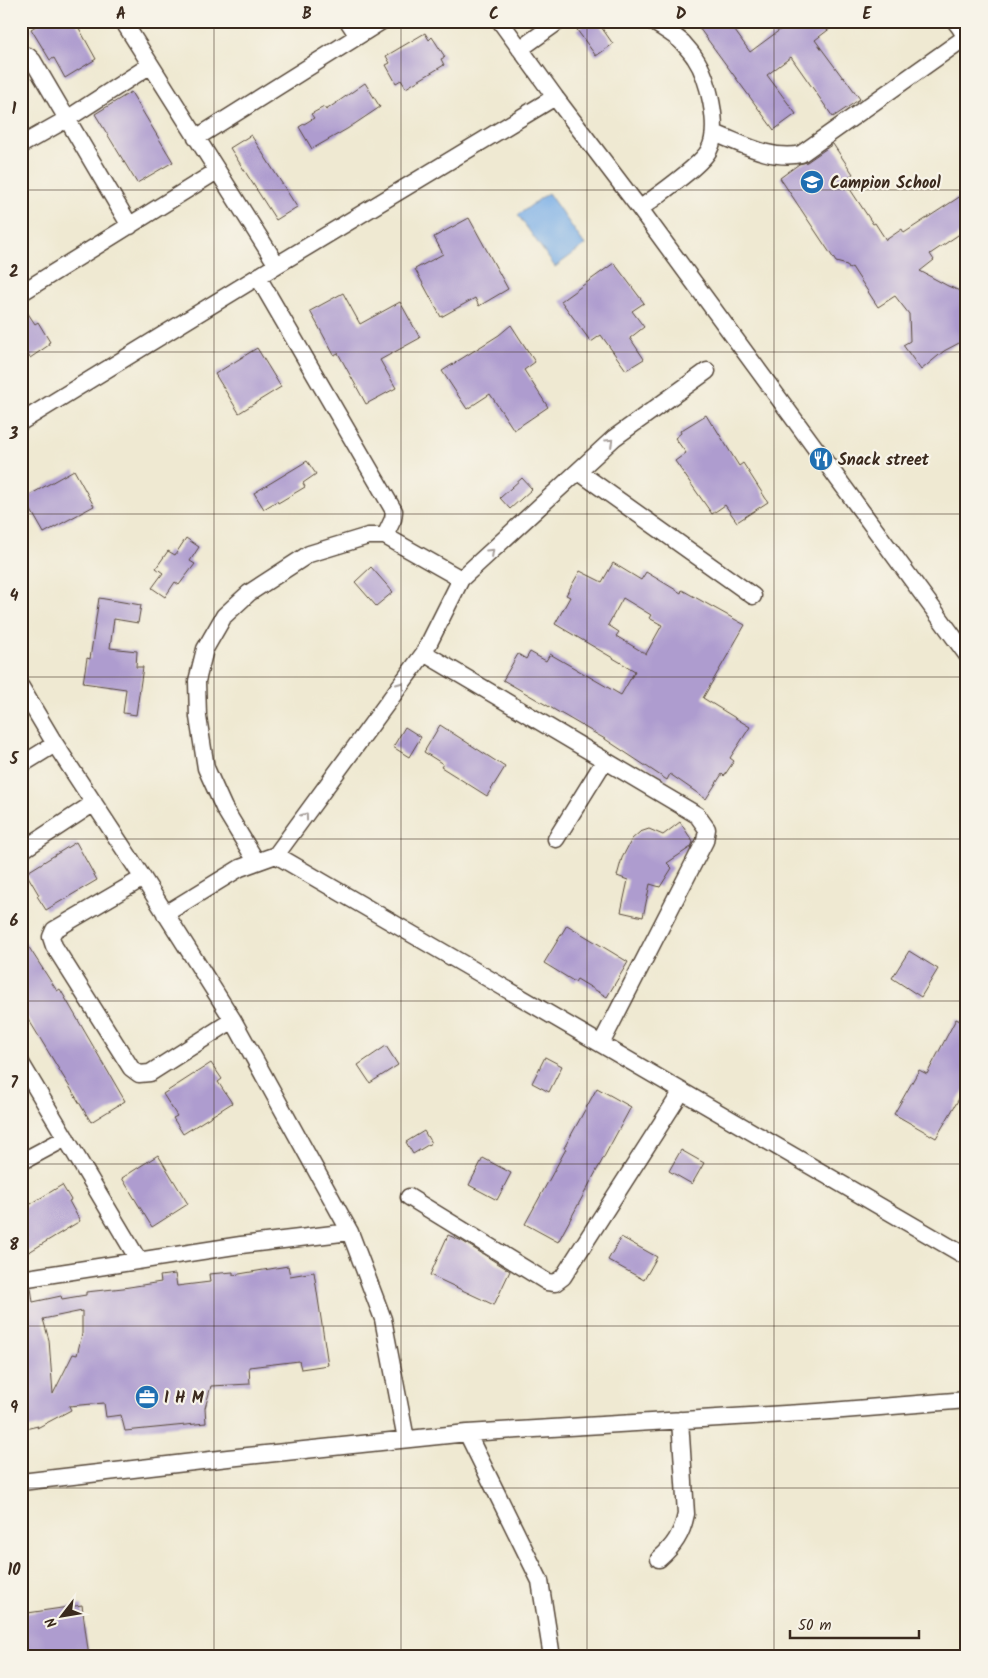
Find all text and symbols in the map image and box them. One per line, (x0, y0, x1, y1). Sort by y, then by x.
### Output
text: A (116, 2, 126, 27)
text: B (302, 2, 312, 27)
text: C (489, 2, 499, 27)
text: D (676, 2, 687, 27)
text: E (863, 2, 873, 27)
text: 1 (12, 97, 17, 122)
school or university icon: Campion School (799, 169, 825, 195)
place label: Campion School (830, 171, 941, 196)
text: 2 (9, 260, 19, 285)
text: 3 (9, 422, 19, 447)
one-way arrow (605, 439, 614, 448)
restaurant icon: Snack street (808, 446, 834, 472)
place label: Snack street (838, 448, 930, 473)
one-way arrow (486, 549, 495, 558)
text: 4 (10, 584, 19, 609)
one-way arrow (395, 681, 404, 691)
text: 5 (9, 747, 20, 772)
one-way arrow (299, 813, 307, 822)
text: 6 (10, 909, 19, 934)
text: 7 (10, 1071, 18, 1096)
text: 8 (9, 1233, 19, 1258)
office icon: I H M (134, 1384, 160, 1410)
place label: I H M (164, 1386, 205, 1411)
text: 9 (10, 1396, 18, 1421)
text: 10 (7, 1558, 21, 1583)
north arrow (38, 1590, 88, 1640)
scale bar (790, 1608, 919, 1640)
text: N (40, 1613, 63, 1632)
text: 50 m (798, 1614, 832, 1638)

